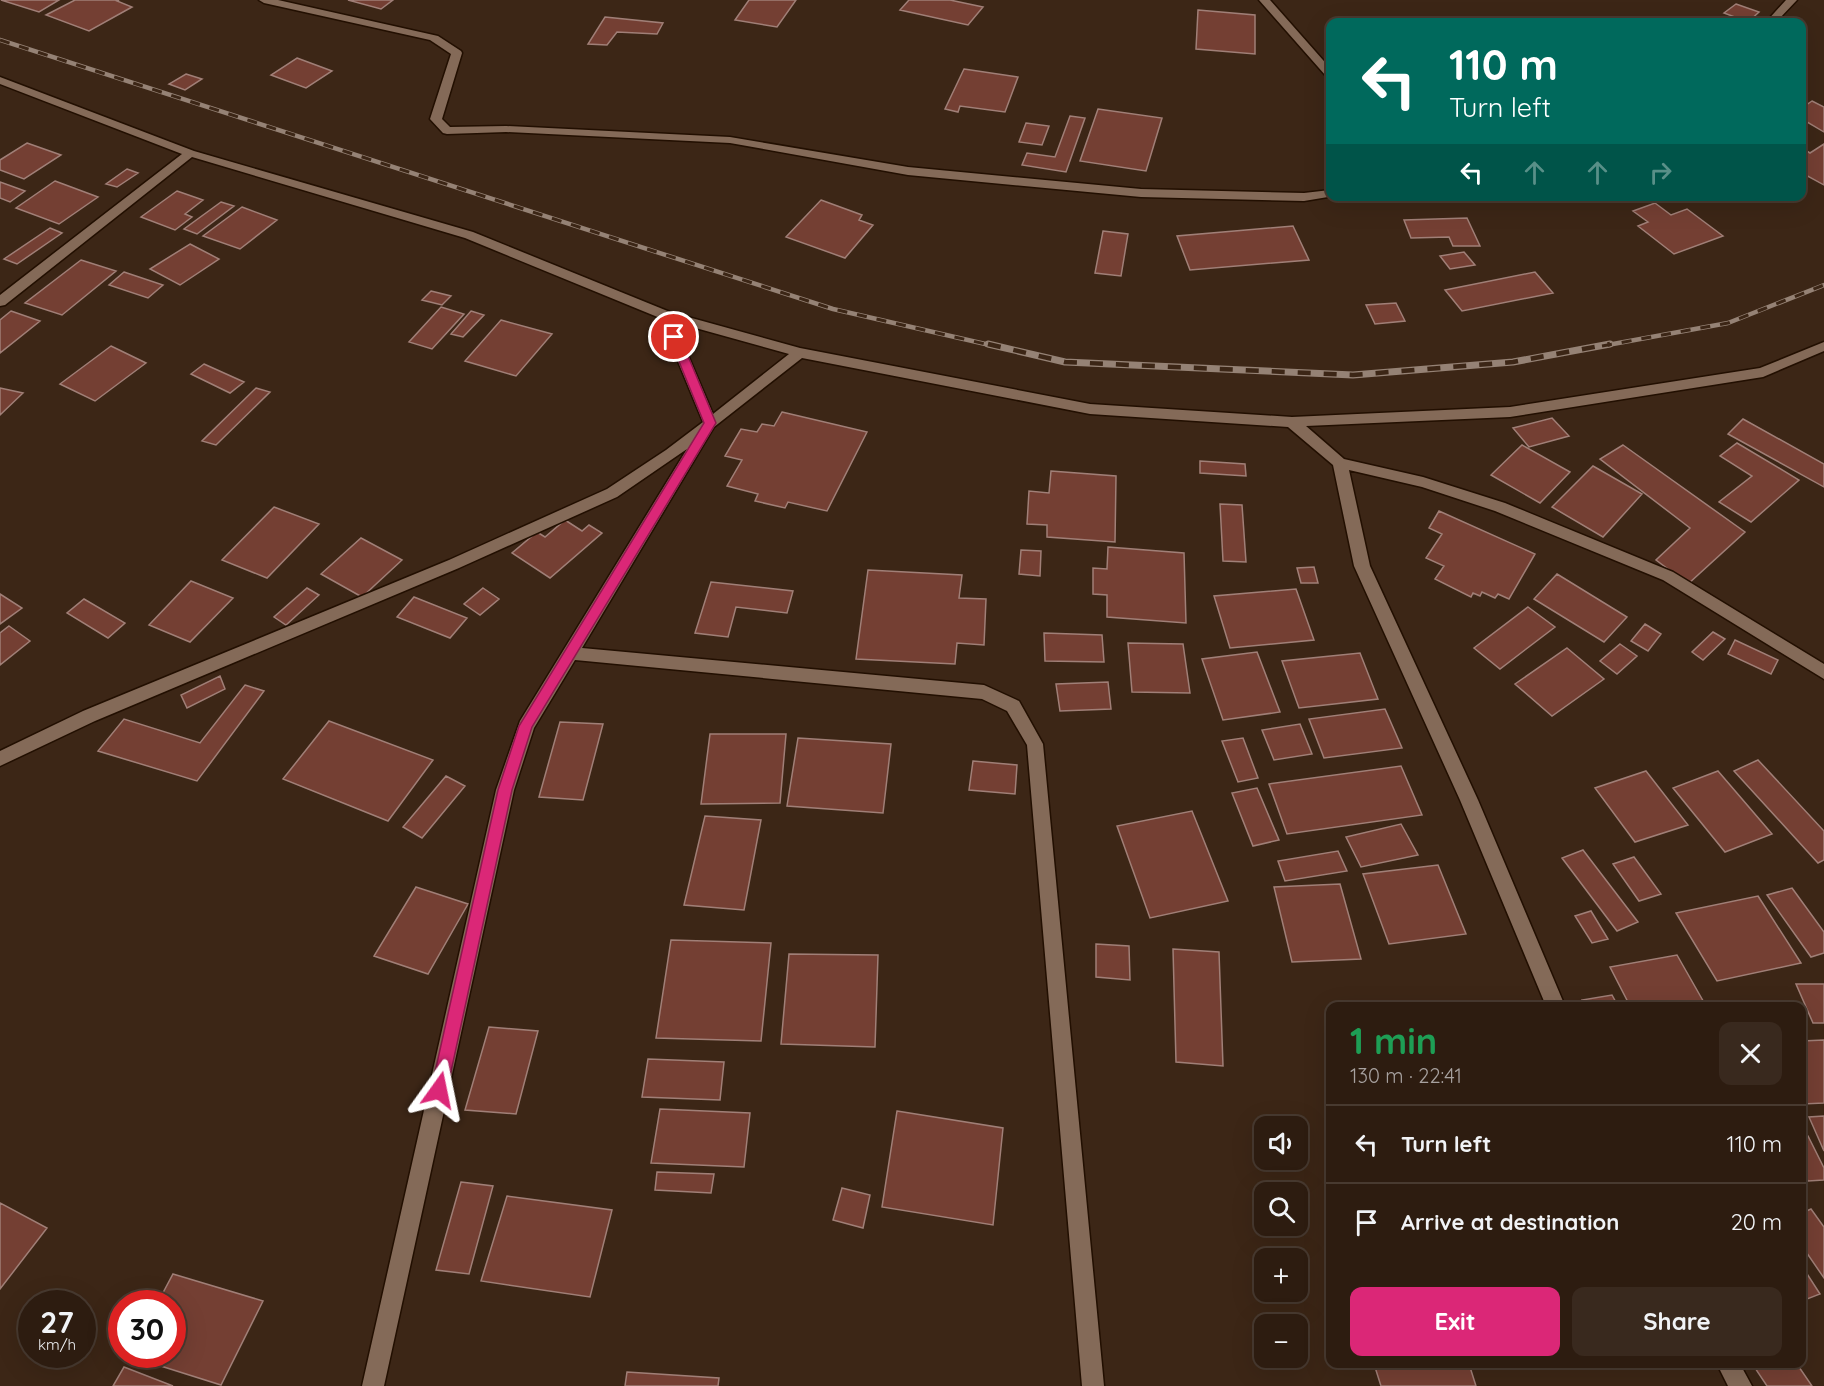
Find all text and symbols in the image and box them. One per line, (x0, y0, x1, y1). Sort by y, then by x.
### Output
text: 110 m (1449, 38, 1558, 91)
icon: left (1350, 42, 1428, 120)
text: Turn left (1449, 90, 1551, 124)
icon: left (1455, 156, 1488, 189)
icon: ahead (1518, 156, 1551, 189)
icon: ahead (1581, 156, 1614, 189)
icon: right (1644, 156, 1677, 189)
pin (648, 311, 699, 362)
icon: arrive (657, 320, 690, 353)
text: 1 min (1350, 1018, 1437, 1063)
button: close (1719, 1022, 1782, 1085)
position arrow (407, 1058, 471, 1122)
text: 130 m · 22:41 (1350, 1063, 1462, 1088)
map controls (1254, 1116, 1308, 1368)
button: sound (1254, 1116, 1308, 1170)
icon: left (1350, 1128, 1383, 1161)
text: Turn left (1401, 1130, 1491, 1158)
text: 110 m (1727, 1130, 1782, 1158)
button: search (1254, 1182, 1308, 1236)
icon: arrive (1350, 1206, 1383, 1239)
text: Arrive at destination (1401, 1208, 1619, 1236)
text: 20 m (1731, 1208, 1782, 1236)
button: + (1254, 1248, 1308, 1302)
button: Exit (1350, 1287, 1560, 1356)
button: Share (1572, 1287, 1782, 1356)
speed limit sign: 30 (108, 1290, 186, 1368)
text: 27 (40, 1303, 74, 1341)
button: − (1254, 1314, 1308, 1368)
text: km/h (38, 1335, 76, 1354)

